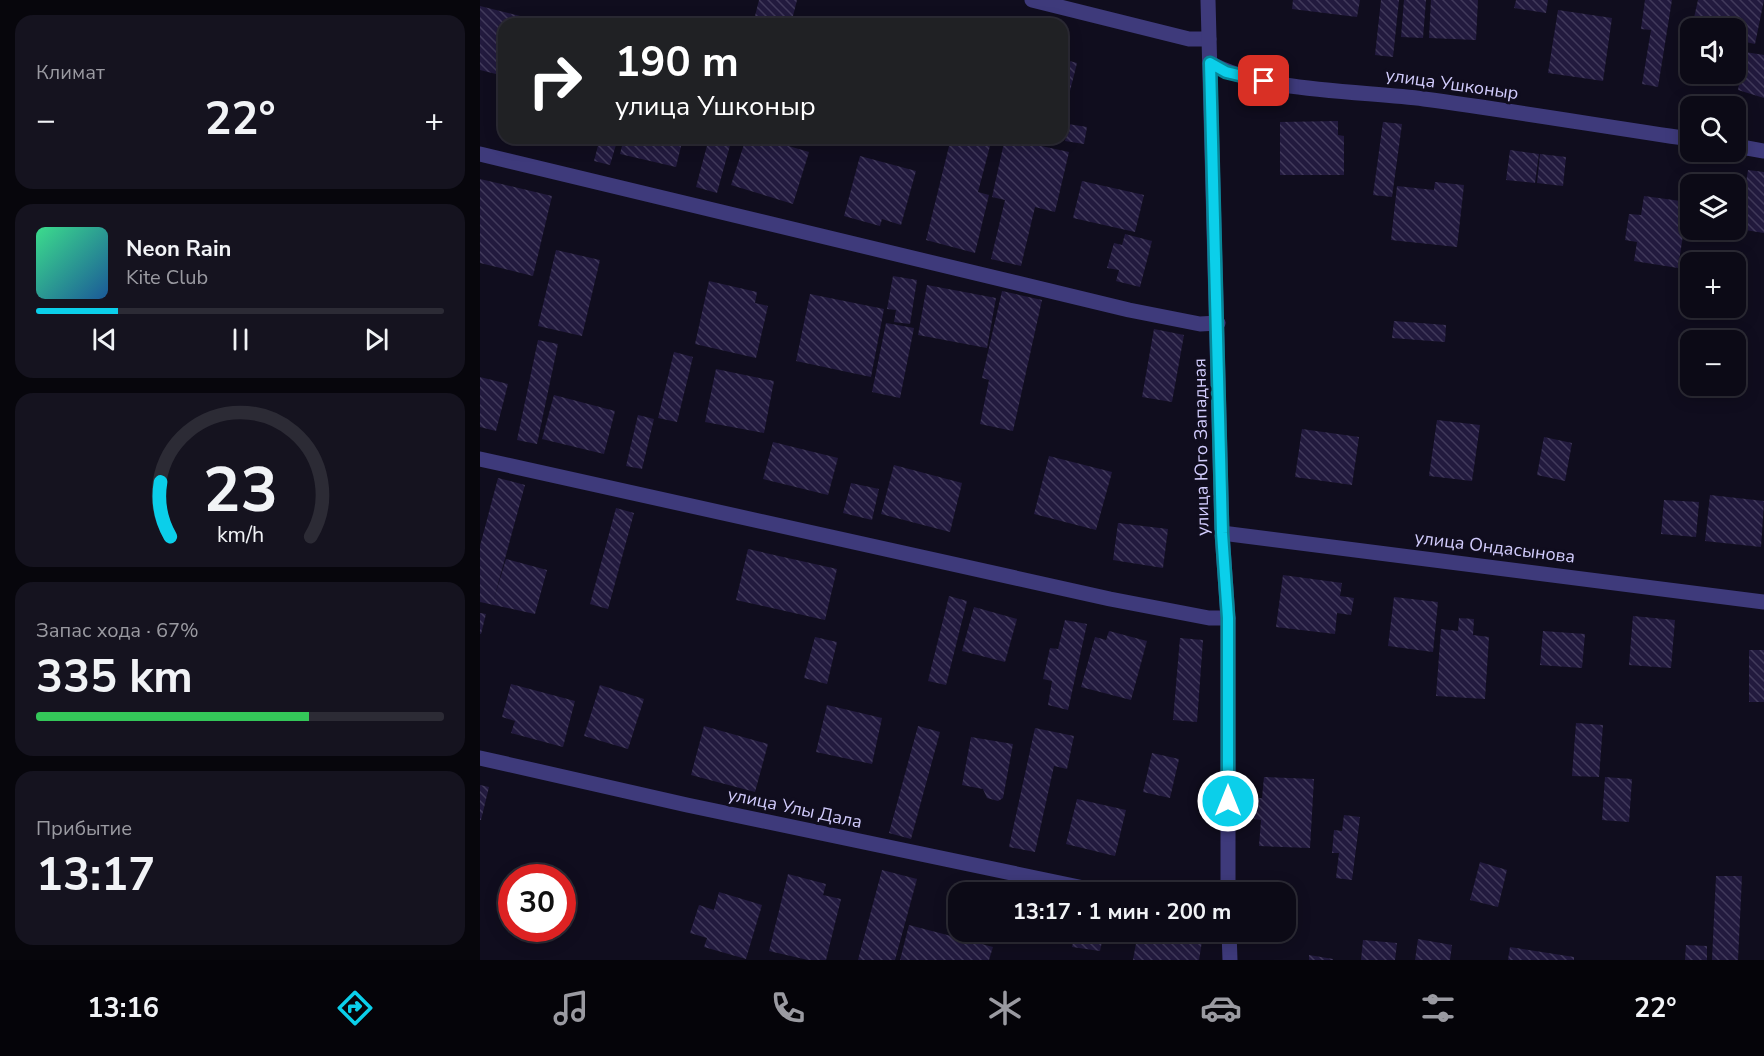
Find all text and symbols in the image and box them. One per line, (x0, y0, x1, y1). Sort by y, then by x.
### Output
map controls (1680, 18, 1746, 396)
button: sound (1680, 18, 1746, 84)
text: 190 m (615, 34, 739, 91)
icon: right (516, 42, 594, 120)
pin (1238, 55, 1289, 106)
text: Климат (36, 59, 105, 86)
street label: улица Ушконыр (1384, 63, 1520, 105)
icon: arrive (1247, 64, 1280, 97)
text: улица Ушконыр (615, 88, 816, 125)
text: 22° (204, 89, 276, 150)
button: search (1680, 96, 1746, 162)
text: − (36, 98, 56, 143)
text: + (424, 98, 444, 143)
button: layers (1680, 174, 1746, 240)
text: Neon Rain (126, 234, 231, 264)
button: + (1680, 252, 1746, 318)
text: Kite Club (126, 264, 208, 291)
icon: previous (88, 323, 121, 356)
icon: pause (224, 323, 257, 356)
icon: next (360, 323, 393, 356)
button: − (1680, 330, 1746, 396)
street label: улица Юго Западная (1187, 358, 1215, 536)
text: 23 (203, 448, 277, 533)
text: km/h (216, 520, 264, 550)
street label: улица Ондасынова (1413, 525, 1577, 569)
text: Запас хода · 67% (36, 617, 199, 644)
text: 335 km (36, 647, 193, 708)
position arrow (1196, 769, 1260, 833)
street label: улица Улы Дала (726, 782, 864, 834)
text: Прибытие (36, 815, 132, 842)
text: 13:17 (36, 845, 155, 906)
speed limit sign: 30 (498, 864, 576, 942)
text: 13:17 · 1 мин · 200 m (1013, 897, 1231, 927)
icon: directions (334, 987, 376, 1029)
icon: music (550, 987, 592, 1029)
icon: phone (767, 987, 809, 1029)
icon: climate (984, 987, 1026, 1029)
icon: car (1200, 987, 1242, 1029)
icon: filters (1417, 987, 1459, 1029)
text: 13:16 (87, 990, 159, 1027)
text: 22° (1634, 990, 1677, 1027)

